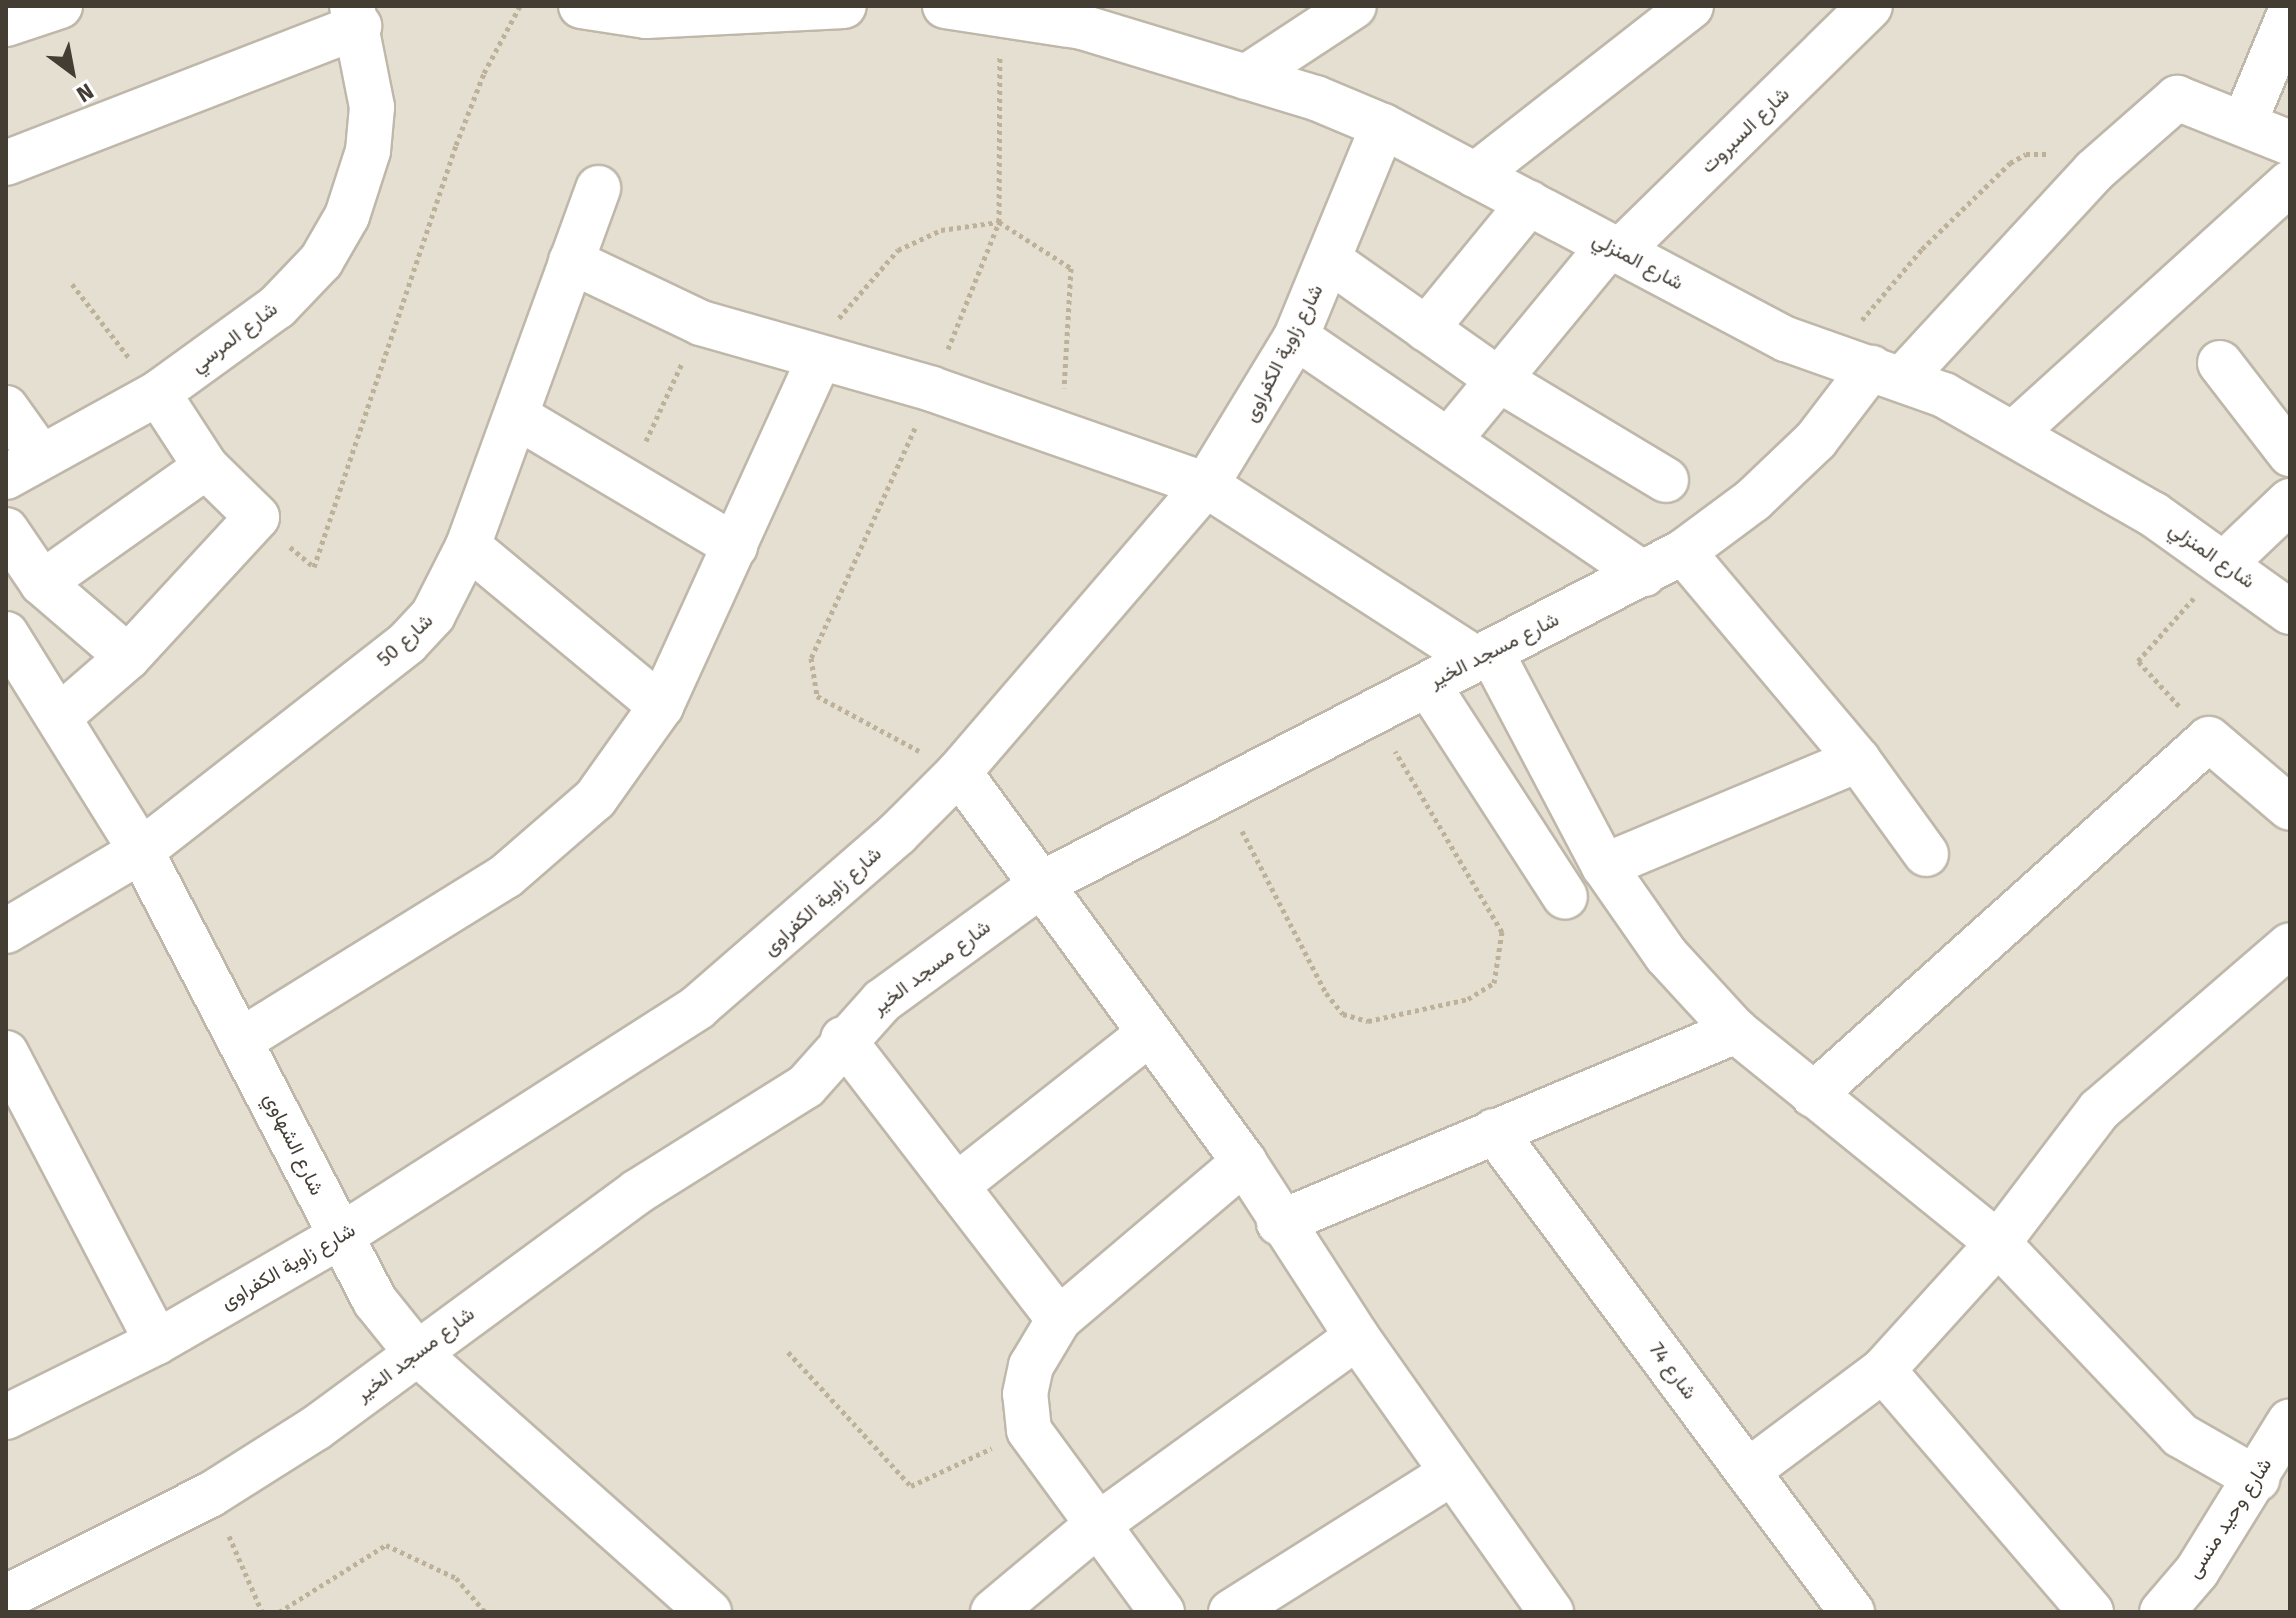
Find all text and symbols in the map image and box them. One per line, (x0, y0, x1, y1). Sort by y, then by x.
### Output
north arrow (32, 32, 112, 112)
text: N (72, 77, 98, 108)
street label: شارع السبروت (1696, 82, 1794, 178)
street label: شارع المنزلي (1589, 227, 1687, 295)
street label: شارع زاوية الكفراوى (1238, 280, 1328, 426)
street label: شارع المرسي (186, 297, 282, 377)
street label: شارع المنزلي (2164, 517, 2260, 593)
street label: شارع مسجد الخير (1425, 607, 1563, 693)
street label: شارع 50 (372, 608, 438, 672)
street label: شارع زاوية الكفراوى (758, 842, 886, 960)
street label: شارع مسجد الخير (867, 915, 995, 1019)
street label: شارع الشهاوي (259, 1089, 329, 1199)
street label: شارع زاوية الكفراوى (217, 1218, 359, 1314)
street label: شارع مسجد الخير (351, 1302, 479, 1406)
street label: شارع 74 (1644, 1338, 1702, 1404)
street label: شارع وحيد منسى (2181, 1453, 2277, 1583)

